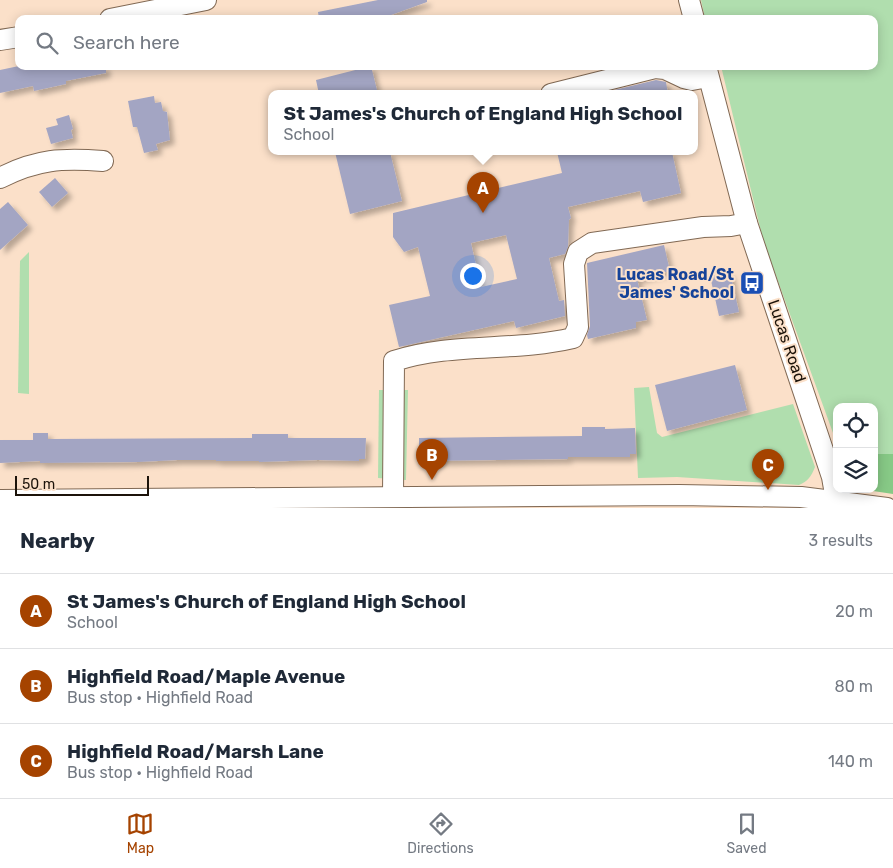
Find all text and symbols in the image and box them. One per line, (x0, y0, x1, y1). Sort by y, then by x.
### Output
search box (15, 15, 878, 70)
icon: search (33, 29, 61, 57)
text: Search here (73, 31, 180, 54)
popup (268, 90, 698, 155)
text: St James's Church of England High School (284, 102, 682, 125)
text: School (284, 125, 334, 144)
pin: A (467, 172, 499, 213)
your location (460, 263, 486, 289)
place label: Lucas Road/St James' School (617, 265, 735, 302)
bus stop icon: Lucas Road/St James' School (739, 270, 765, 296)
street label: Lucas Road (764, 297, 810, 385)
map controls (833, 403, 878, 493)
button: locate (833, 403, 878, 448)
pin: B (416, 439, 448, 480)
button: layers (833, 448, 878, 493)
pin: C (752, 449, 784, 490)
scale bar (15, 473, 149, 496)
text: 50 m (22, 476, 55, 493)
text: Nearby (20, 528, 95, 553)
text: 3 results (808, 531, 873, 550)
text: St James's Church of England High School (67, 590, 466, 613)
text: A (30, 602, 42, 621)
text: 20 m (835, 602, 873, 621)
text: School (67, 613, 118, 632)
text: Highfield Road/Maple Avenue (67, 665, 345, 688)
text: B (30, 677, 42, 696)
text: 80 m (835, 677, 873, 696)
text: Bus stop · Highfield Road (67, 688, 253, 707)
text: Highfield Road/Marsh Lane (67, 740, 324, 763)
text: C (30, 752, 42, 771)
text: 140 m (828, 752, 873, 771)
text: Bus stop · Highfield Road (67, 763, 253, 782)
tab: Map (126, 810, 154, 857)
tab: Directions (407, 810, 474, 857)
tab: Saved (727, 810, 767, 857)

